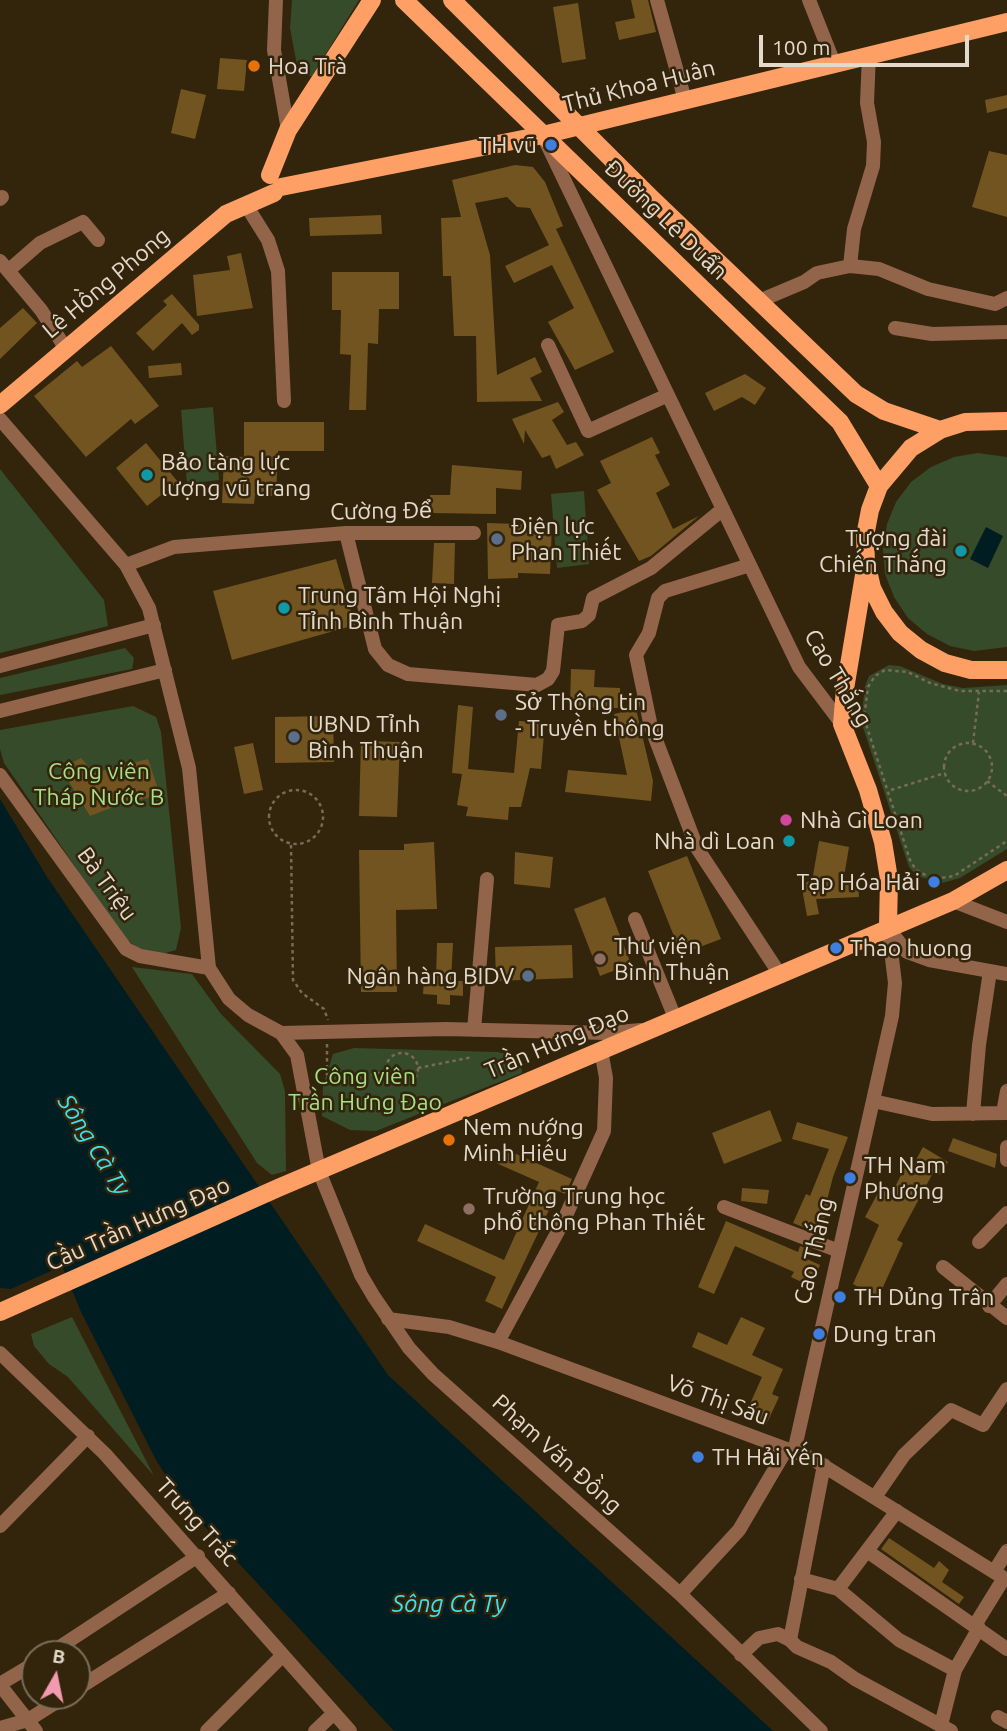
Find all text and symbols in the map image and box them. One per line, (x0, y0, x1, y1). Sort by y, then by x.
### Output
scale bar (762, 21, 972, 65)
text: 100 m (772, 35, 830, 59)
place label: Hoa Trà (268, 52, 347, 80)
street label: Thủ Khoa Huân (560, 54, 718, 118)
marker: Hoa Trà (246, 58, 262, 74)
place label: TH vũ (479, 131, 537, 159)
marker: TH vũ (543, 137, 559, 153)
street label: Đường Lê Duẩn (599, 154, 733, 286)
street label: Lê Hồng Phong (37, 222, 175, 344)
place label: Bảo tàng lực lượng vũ trang (161, 448, 311, 502)
marker: Bảo tàng lực lượng vũ trang (139, 467, 155, 483)
street label: Cường Để (330, 496, 432, 526)
place label: Điện lực Phan Thiết (511, 512, 621, 566)
place label: Tượng đài Chiến Thắng (819, 524, 947, 578)
marker: Điện lực Phan Thiết (489, 531, 505, 547)
marker: Tượng đài Chiến Thắng (953, 543, 969, 559)
place label: Trung Tâm Hội Nghị Tỉnh Bình Thuận (298, 581, 501, 635)
marker: Trung Tâm Hội Nghị Tỉnh Bình Thuận (276, 600, 292, 616)
street label: Cao Thắng (798, 624, 878, 732)
place label: Sở Thông tin - Truyền thông (515, 688, 665, 742)
marker: Sở Thông tin - Truyền thông (493, 707, 509, 723)
place label: UBND Tỉnh Bình Thuận (308, 710, 424, 764)
marker: UBND Tỉnh Bình Thuận (286, 729, 302, 745)
park label: Công viên Tháp Nước B (34, 757, 164, 811)
place label: Nhà Gì Loan (800, 806, 923, 834)
marker: Nhà Gì Loan (778, 812, 794, 828)
place label: Nhà dì Loan (654, 827, 775, 855)
marker: Nhà dì Loan (781, 833, 797, 849)
street label: Bà Triệu (71, 842, 143, 926)
place label: Tạp Hóa Hải (797, 868, 920, 896)
marker: Tạp Hóa Hải (926, 874, 942, 890)
place label: Thư viện Bình Thuận (614, 932, 730, 986)
place label: Thao huong (850, 934, 973, 962)
marker: Thao huong (828, 940, 844, 956)
marker: Thư viện Bình Thuận (592, 951, 608, 967)
place label: Ngân hàng BIDV (346, 962, 514, 990)
marker: Ngân hàng BIDV (520, 968, 536, 984)
street label: Trần Hưng Đạo (481, 999, 633, 1085)
park label: Công viên Trần Hưng Đạo (288, 1062, 442, 1116)
water label: Sông Cà Ty (52, 1089, 136, 1201)
place label: Nem nướng Minh Hiếu (463, 1113, 584, 1167)
marker: Nem nướng Minh Hiếu (441, 1132, 457, 1148)
place label: TH Nam Phương (864, 1151, 946, 1205)
marker: TH Nam Phương (842, 1170, 858, 1186)
street label: Cầu Trần Hưng Đạo (42, 1171, 234, 1277)
place label: Trường Trung học phổ thông Phan Thiết (483, 1182, 705, 1236)
street label: Cao Thắng (788, 1195, 840, 1307)
marker: Trường Trung học phổ thông Phan Thiết (461, 1201, 477, 1217)
place label: TH Dủng Trân (854, 1283, 994, 1311)
marker: TH Dủng Trân (832, 1289, 848, 1305)
place label: Dung tran (833, 1320, 937, 1348)
marker: Dung tran (811, 1326, 827, 1342)
street label: Võ Thị Sáu (663, 1369, 773, 1431)
street label: Phạm Văn Đồng (487, 1389, 627, 1519)
place label: TH Hải Yến (712, 1443, 824, 1471)
marker: TH Hải Yến (690, 1449, 706, 1465)
street label: Trưng Trắc (150, 1472, 244, 1572)
water label: Sông Cà Ty (392, 1590, 506, 1618)
north arrow (21, 1640, 91, 1710)
text: B (51, 1644, 67, 1668)

